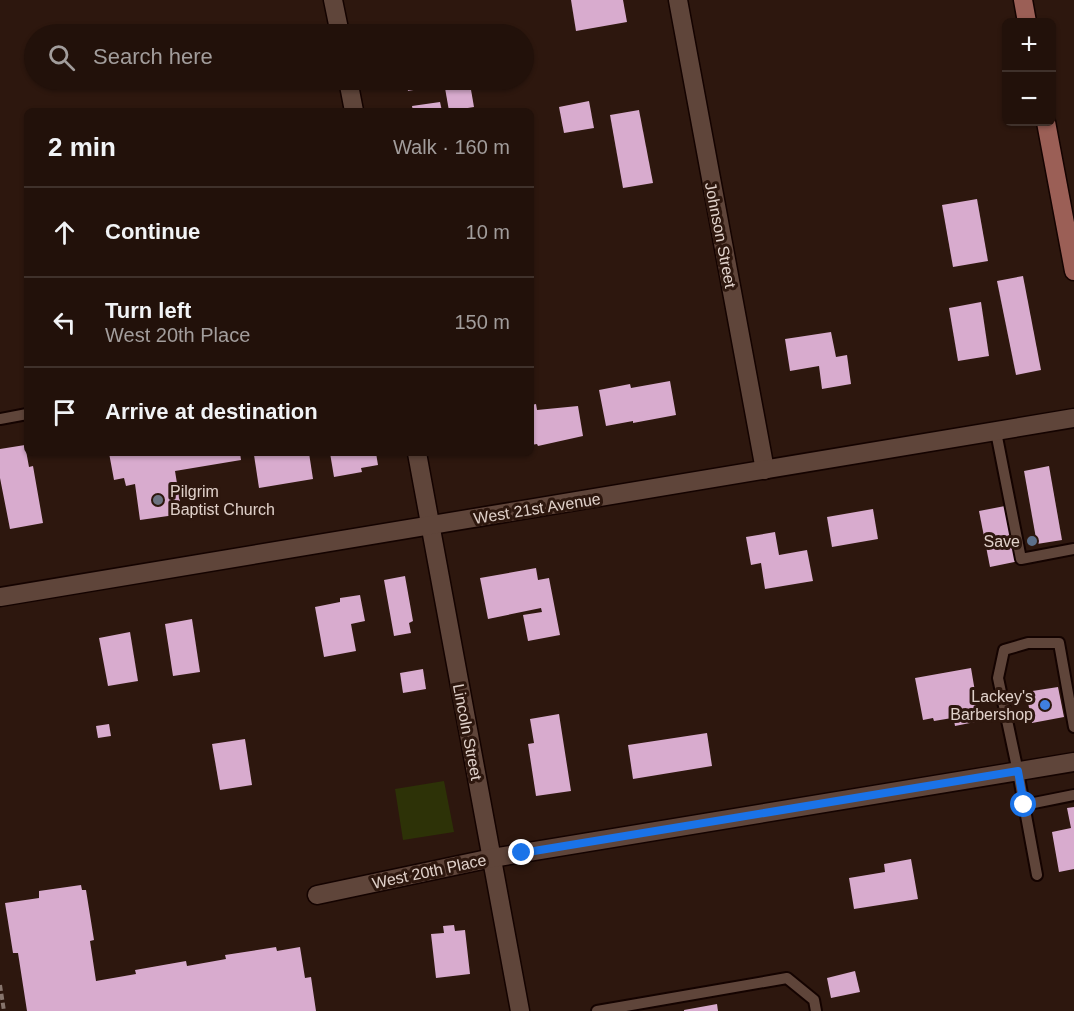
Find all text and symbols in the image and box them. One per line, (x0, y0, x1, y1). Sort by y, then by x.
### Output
map controls (1002, 18, 1056, 126)
button: + (1002, 18, 1056, 72)
search box (24, 24, 534, 90)
icon: search (45, 41, 78, 74)
text: Search here (93, 44, 213, 69)
button: − (1002, 72, 1056, 126)
text: 2 min (48, 132, 116, 162)
text: Walk · 160 m (393, 136, 510, 158)
street label: Johnson Street (702, 181, 739, 290)
icon: ahead (48, 216, 81, 249)
text: Continue (105, 219, 200, 244)
text: 10 m (466, 221, 510, 243)
text: Turn left (105, 298, 191, 323)
icon: left (48, 306, 81, 339)
text: 150 m (454, 311, 510, 333)
text: West 20th Place (105, 324, 250, 346)
icon: arrive (48, 396, 81, 429)
text: Arrive at destination (105, 399, 318, 424)
place label: Pilgrim Baptist Church (170, 483, 275, 518)
street label: West 21st Avenue (472, 490, 602, 527)
marker: Pilgrim Baptist Church (151, 493, 165, 507)
place label: Save (984, 533, 1020, 550)
marker: Save (1025, 534, 1039, 548)
street label: Lincoln Street (450, 682, 485, 782)
place label: Lackey's Barbershop (950, 688, 1033, 723)
marker: Lackey's Barbershop (1038, 698, 1052, 712)
route start (1010, 791, 1036, 817)
route end (508, 839, 534, 865)
street label: West 20th Place (370, 851, 488, 892)

